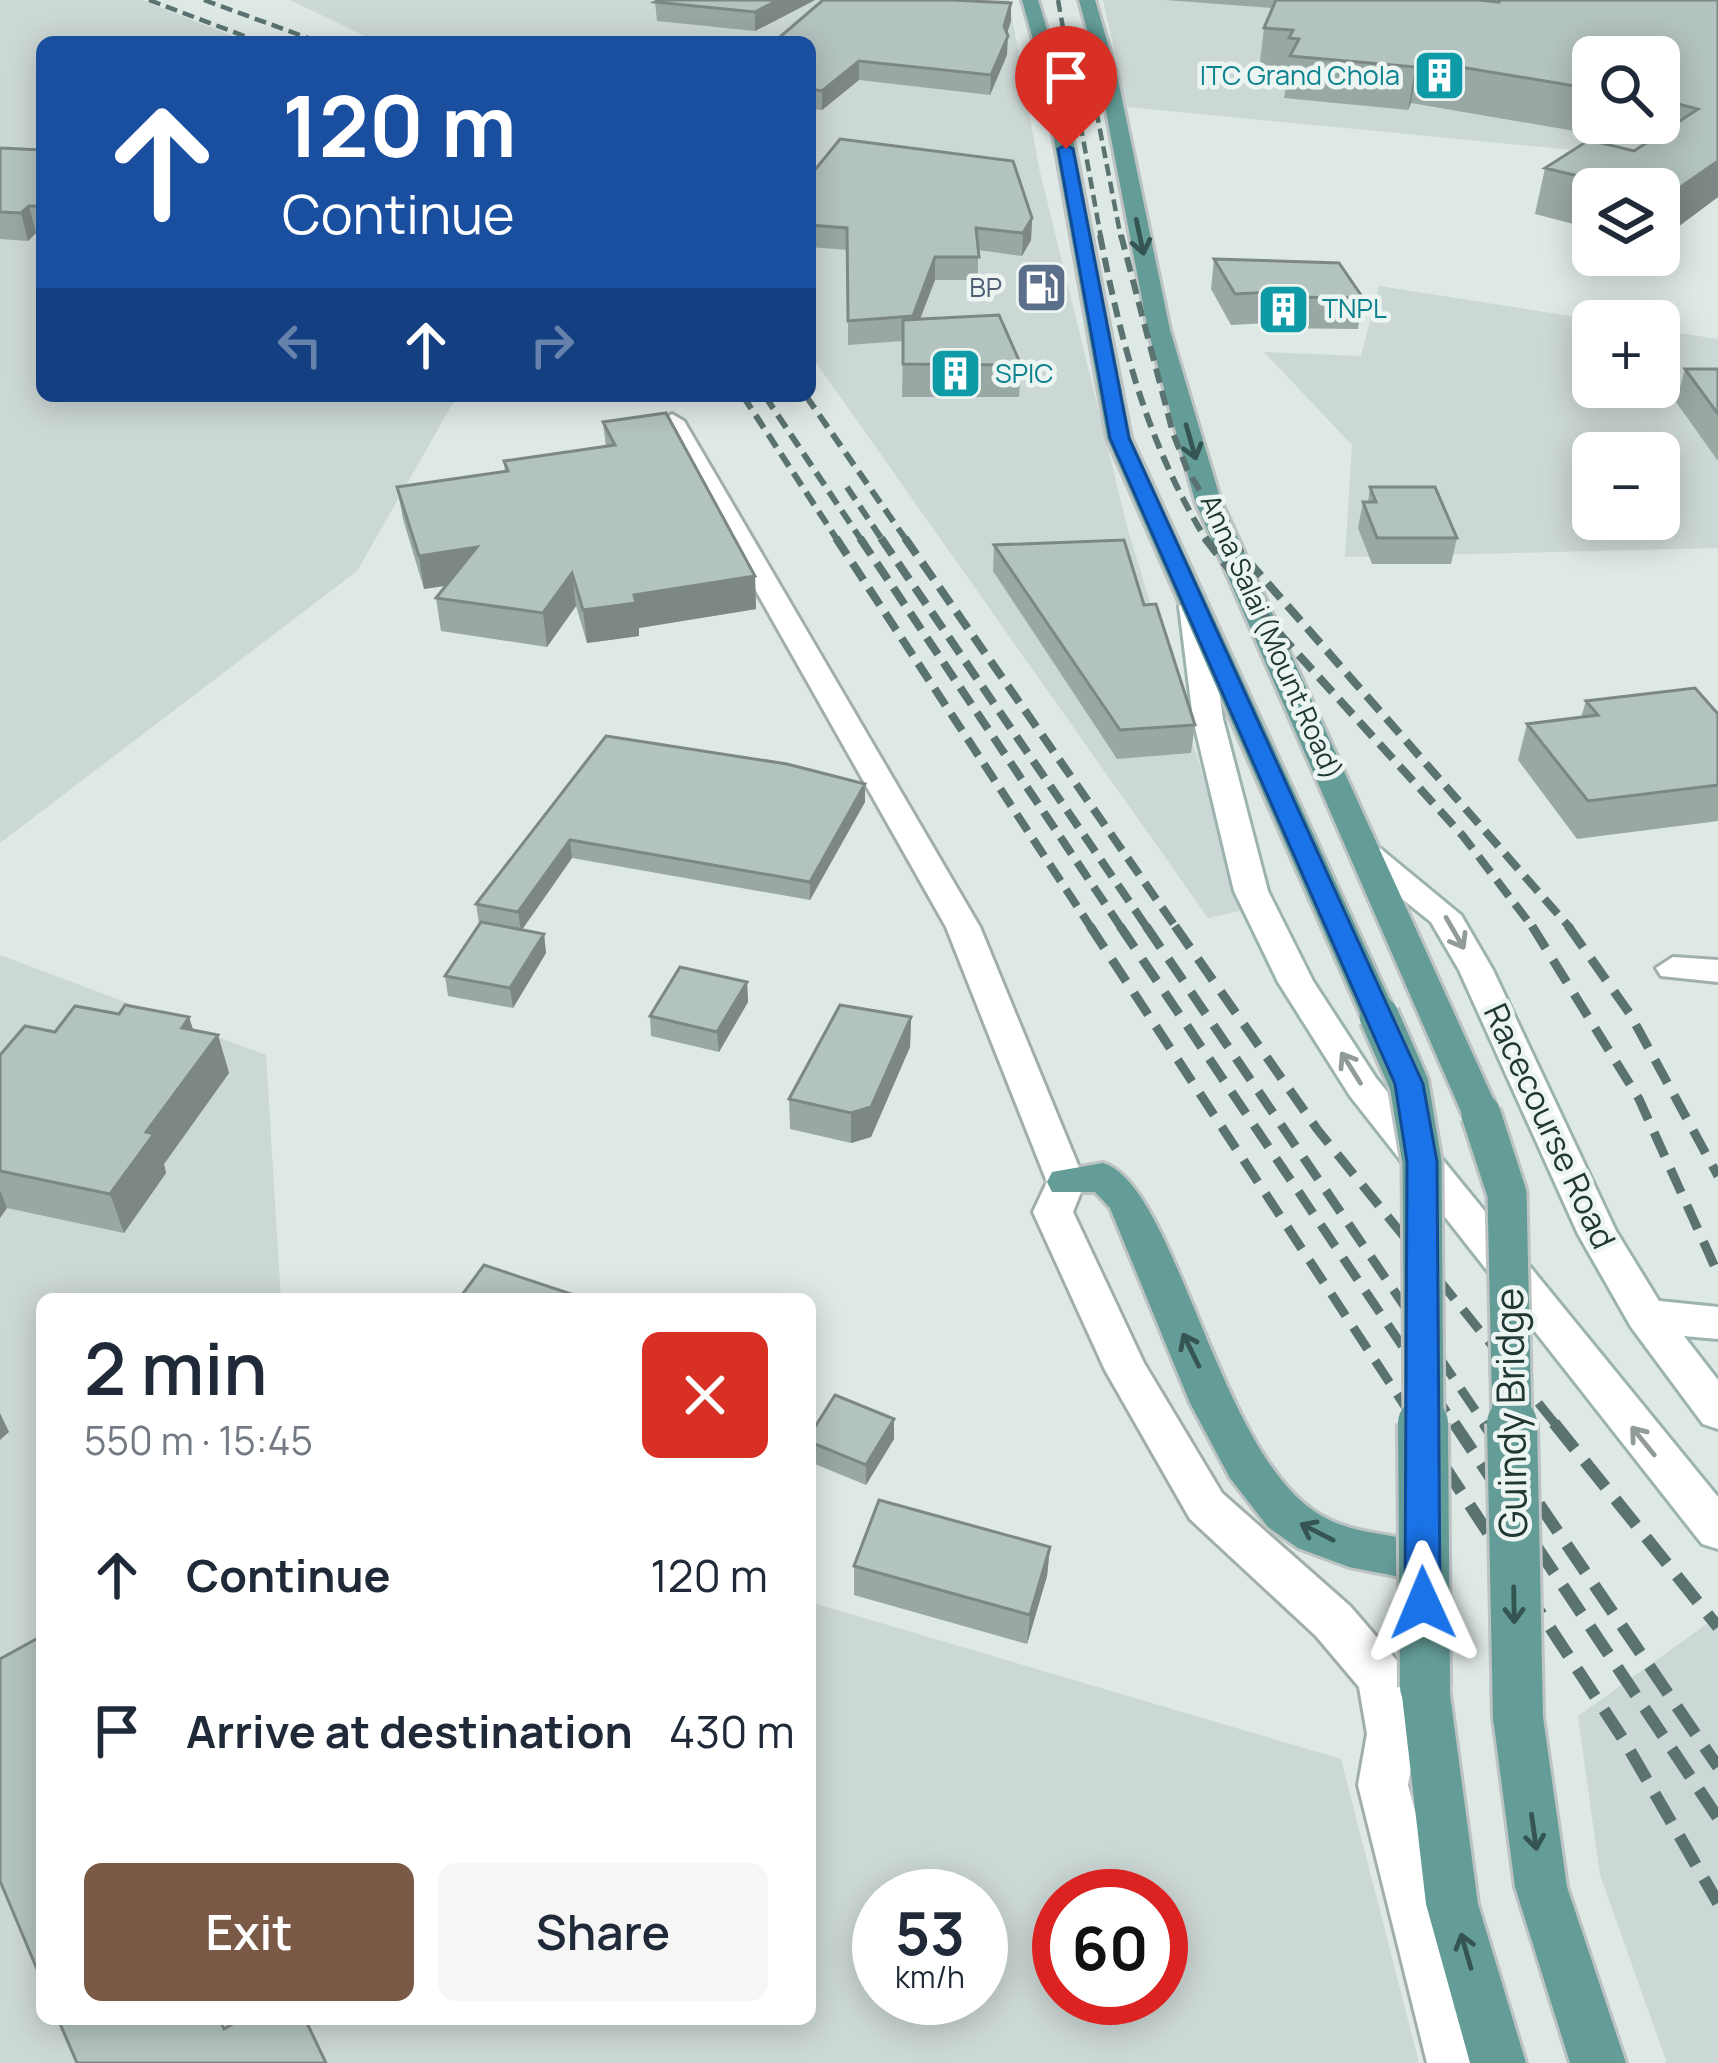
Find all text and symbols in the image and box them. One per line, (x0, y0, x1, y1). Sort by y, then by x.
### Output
pin (1015, 26, 1117, 149)
map controls (1572, 36, 1680, 540)
button: search (1572, 36, 1680, 144)
icon: arrive (1033, 44, 1099, 110)
building icon: ITC Grand Chola (1411, 48, 1467, 104)
place label: ITC Grand Chola (1200, 56, 1400, 93)
text: 120 m (282, 67, 516, 182)
icon: ahead (84, 84, 240, 240)
button: layers (1572, 168, 1680, 276)
text: Continue (282, 176, 515, 250)
one-way arrow (1130, 217, 1152, 256)
fuel station icon: BP (1013, 260, 1069, 316)
place label: BP (969, 268, 1002, 305)
building icon: TNPL (1255, 281, 1311, 337)
place label: TNPL (1322, 289, 1387, 326)
button: + (1572, 300, 1680, 408)
icon: left (267, 312, 333, 378)
icon: ahead (393, 312, 459, 378)
icon: right (519, 312, 585, 378)
building icon: SPIC (928, 346, 984, 402)
place label: SPIC (995, 354, 1054, 391)
one-way arrow (1181, 422, 1203, 460)
button: − (1572, 432, 1680, 540)
street label: Anna Salai (Mount Road) (1193, 488, 1352, 785)
one-way arrow (1443, 915, 1467, 950)
street label: Racecourse Road (1474, 996, 1627, 1256)
one-way arrow (1338, 1051, 1363, 1085)
street label: Guindy Bridge (1481, 1287, 1539, 1539)
text: 2 min (84, 1318, 268, 1417)
button: close (642, 1332, 768, 1458)
one-way arrow (1179, 1333, 1201, 1369)
text: 550 m · 15:45 (84, 1413, 313, 1467)
one-way arrow (1630, 1425, 1657, 1457)
one-way arrow (1300, 1520, 1336, 1542)
position arrow (1360, 1540, 1486, 1666)
icon: ahead (84, 1542, 150, 1608)
text: Continue (186, 1544, 391, 1606)
text: 120 m (650, 1544, 768, 1606)
one-way arrow (1502, 1585, 1525, 1624)
icon: arrive (84, 1698, 150, 1764)
text: Arrive at destination (186, 1700, 633, 1762)
text: 430 m (669, 1700, 795, 1762)
one-way arrow (1523, 1812, 1546, 1851)
button: Exit (84, 1863, 414, 2001)
button: Share (438, 1863, 768, 2001)
speed limit sign: 60 (1032, 1869, 1188, 2025)
text: 53 (895, 1891, 965, 1973)
one-way arrow (1454, 1932, 1476, 1970)
text: km/h (895, 1956, 965, 1997)

